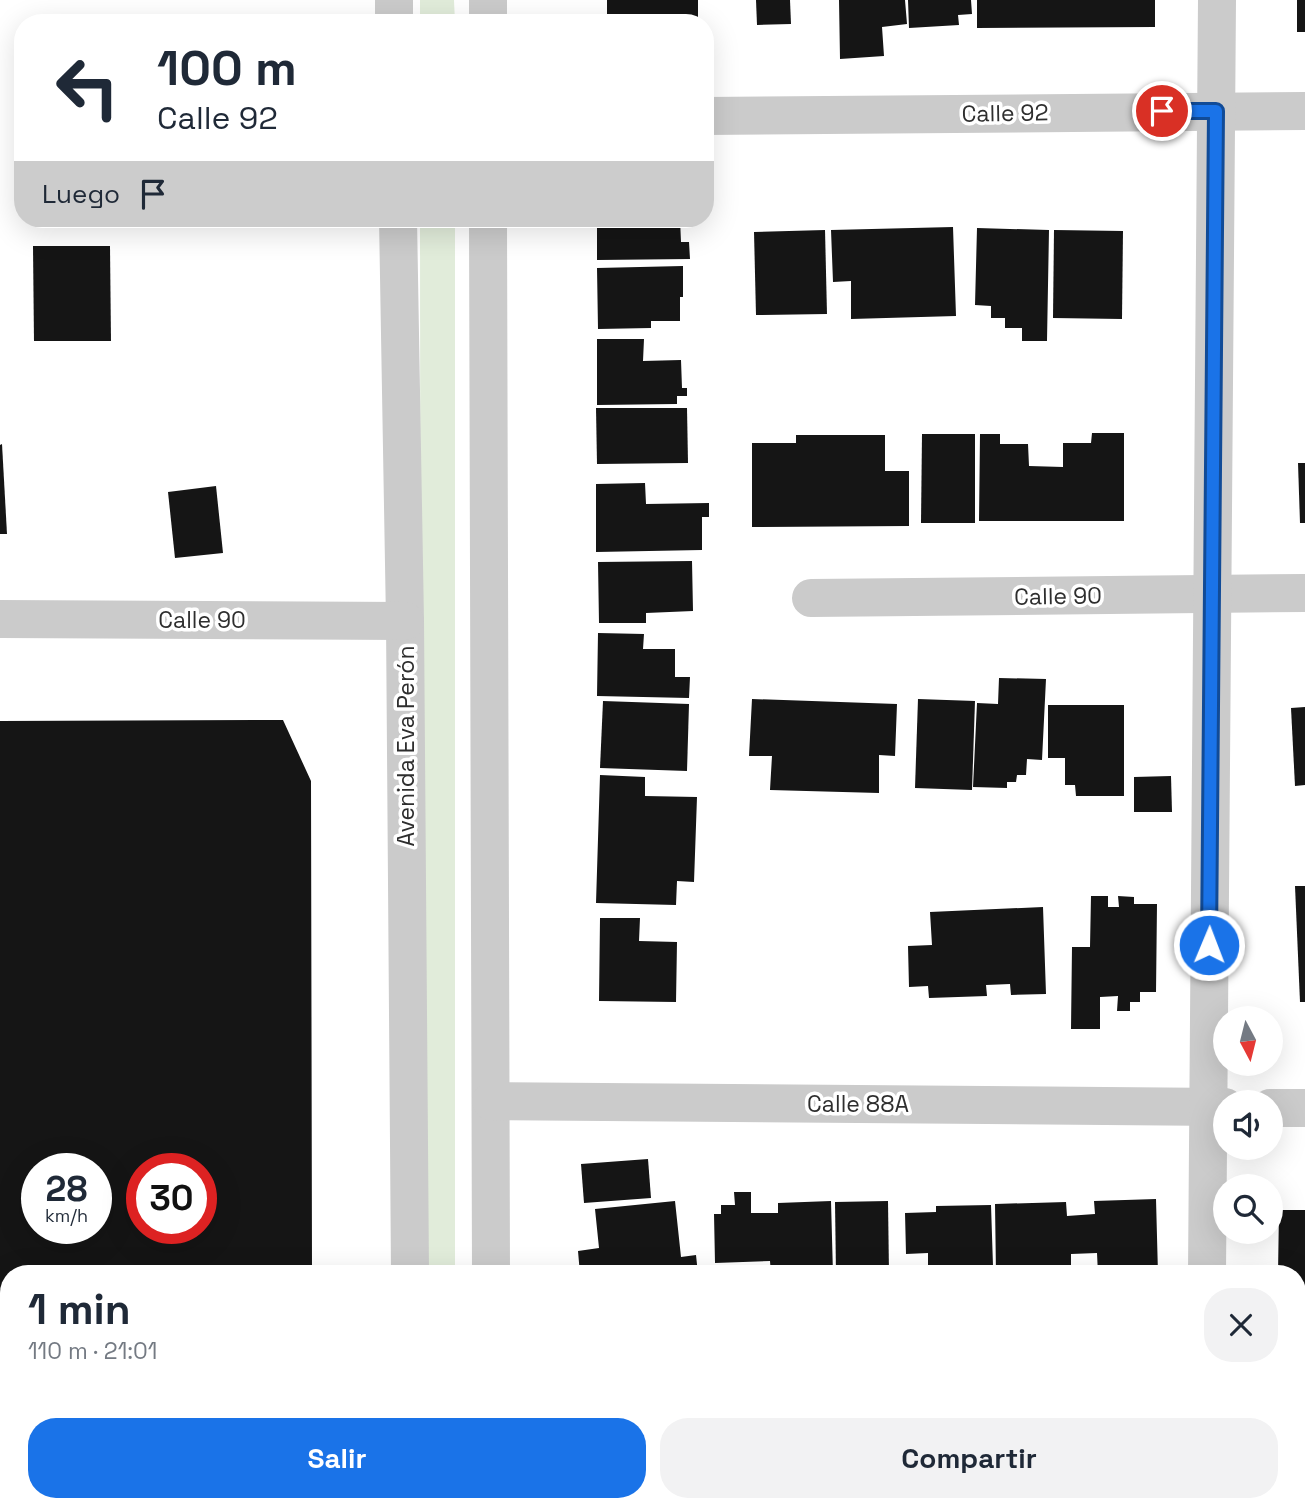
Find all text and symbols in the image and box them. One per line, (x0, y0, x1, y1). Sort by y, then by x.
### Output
text: 100 m (157, 37, 297, 99)
icon: left (42, 42, 133, 133)
pin (1132, 81, 1192, 141)
icon: arrive (1143, 92, 1181, 130)
street label: Calle 92 (961, 97, 1049, 129)
text: Calle 92 (157, 98, 278, 138)
icon: arrive (134, 175, 172, 213)
text: Luego (42, 177, 120, 211)
street label: Calle 90 (1014, 580, 1102, 612)
street label: Calle 90 (158, 605, 246, 635)
street label: Avenida Eva Perón (391, 645, 421, 847)
position arrow (1172, 908, 1246, 982)
north arrow (1213, 1006, 1283, 1076)
map controls (1213, 1006, 1283, 1244)
street label: Calle 88A (807, 1089, 909, 1119)
button: sound (1213, 1090, 1283, 1160)
speed limit sign: 30 (126, 1153, 217, 1244)
text: 28 (46, 1167, 87, 1211)
button: search (1213, 1174, 1283, 1244)
text: km/h (45, 1204, 88, 1227)
text: 1 min (28, 1283, 131, 1336)
button: close (1204, 1288, 1278, 1362)
text: 110 m · 21:01 (28, 1336, 157, 1366)
button: Salir (28, 1418, 646, 1498)
button: Compartir (660, 1418, 1278, 1498)

